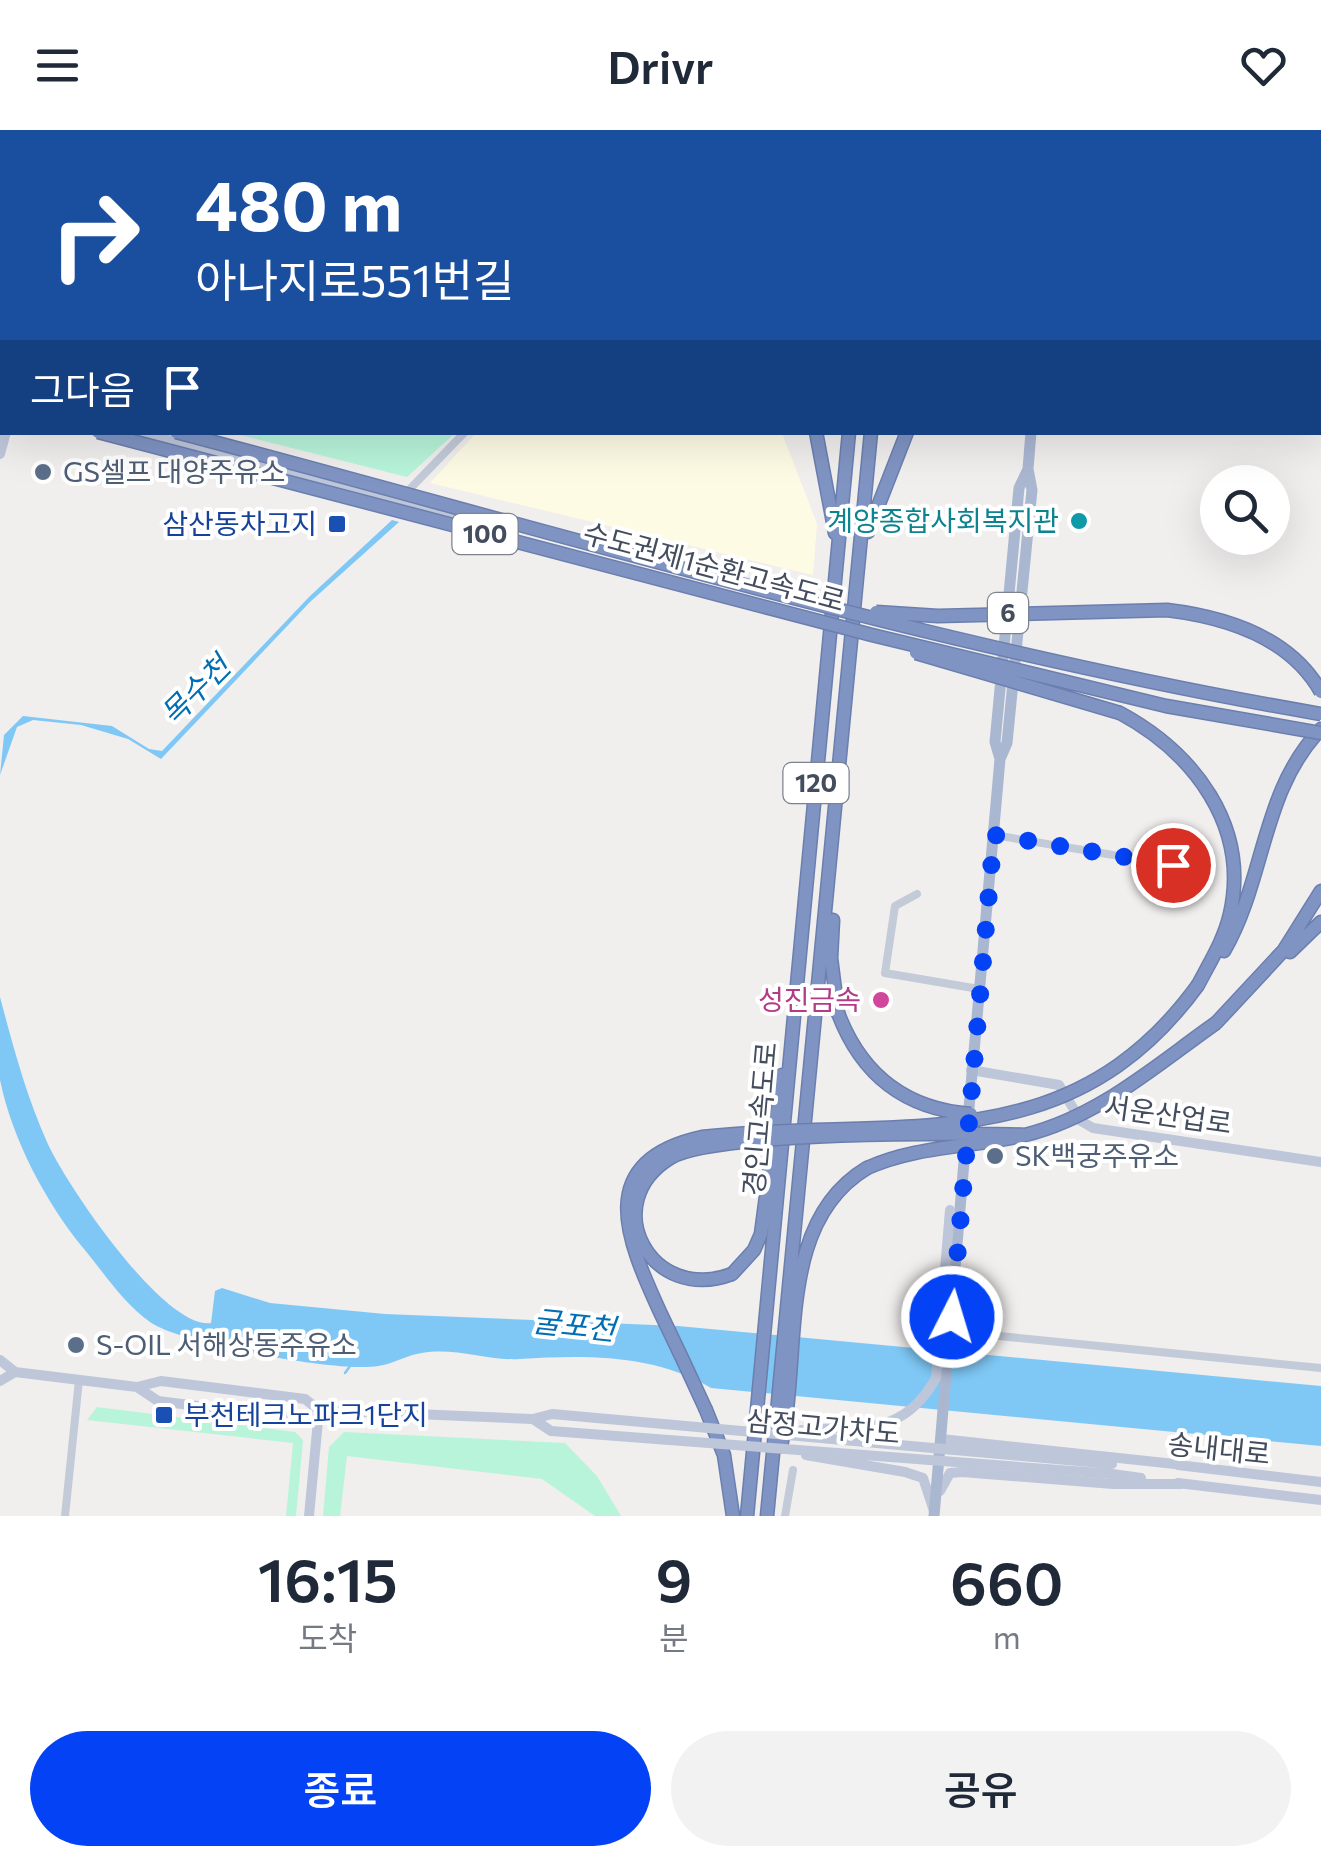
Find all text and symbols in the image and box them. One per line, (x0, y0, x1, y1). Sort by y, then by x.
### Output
icon: menu (30, 38, 85, 93)
text: Drivr (608, 38, 713, 93)
icon: heart (1236, 38, 1291, 93)
text: 480 m (195, 160, 402, 245)
icon: right (30, 170, 160, 300)
text: 아나지로551번길 (195, 251, 514, 306)
icon: arrive (155, 360, 210, 415)
text: 그다음 (30, 365, 135, 412)
place label: GS셀프 대양주유소 (63, 454, 286, 488)
marker: GS셀프 대양주유소 (32, 461, 54, 483)
map controls (1200, 465, 1290, 555)
button: search (1200, 465, 1290, 555)
place label: 계양종합사회복지관 (827, 503, 1059, 537)
place label: 삼산동차고지 (162, 506, 317, 540)
marker: 계양종합사회복지관 (1068, 510, 1090, 532)
marker: 삼산동차고지 (326, 513, 348, 535)
road number: 100 (452, 514, 518, 554)
street label: 수도권제1순환고속도로 (580, 515, 849, 617)
road number: 6 (988, 593, 1028, 633)
water label: 목수천 (152, 644, 239, 732)
road number: 120 (784, 763, 848, 803)
pin (1131, 823, 1216, 908)
icon: arrive (1146, 838, 1201, 893)
place label: 성진금속 (758, 982, 861, 1016)
marker: 성진금속 (870, 989, 892, 1011)
street label: 경인고속도로 (735, 1040, 783, 1197)
street label: 서운산업로 (1102, 1088, 1234, 1140)
place label: SK백궁주유소 (1015, 1138, 1179, 1172)
marker: SK백궁주유소 (984, 1145, 1006, 1167)
position arrow (900, 1265, 1004, 1369)
water label: 굴포천 (531, 1301, 621, 1347)
place label: S-OIL 서해상동주유소 (96, 1327, 357, 1361)
marker: S-OIL 서해상동주유소 (65, 1334, 87, 1356)
place label: 부천테크노파크1단지 (184, 1397, 428, 1431)
street label: 삼정고가차도 (745, 1402, 902, 1450)
marker: 부천테크노파크1단지 (153, 1404, 175, 1426)
street label: 송내대로 (1166, 1426, 1272, 1470)
text: 16:15 (258, 1541, 398, 1614)
text: 9 (656, 1541, 692, 1614)
text: 660 (950, 1544, 1063, 1617)
text: m (993, 1616, 1021, 1656)
text: 도착 (298, 1617, 357, 1657)
text: 분 (659, 1617, 689, 1657)
button: 종료 (30, 1731, 651, 1846)
button: 공유 (671, 1731, 1291, 1846)

